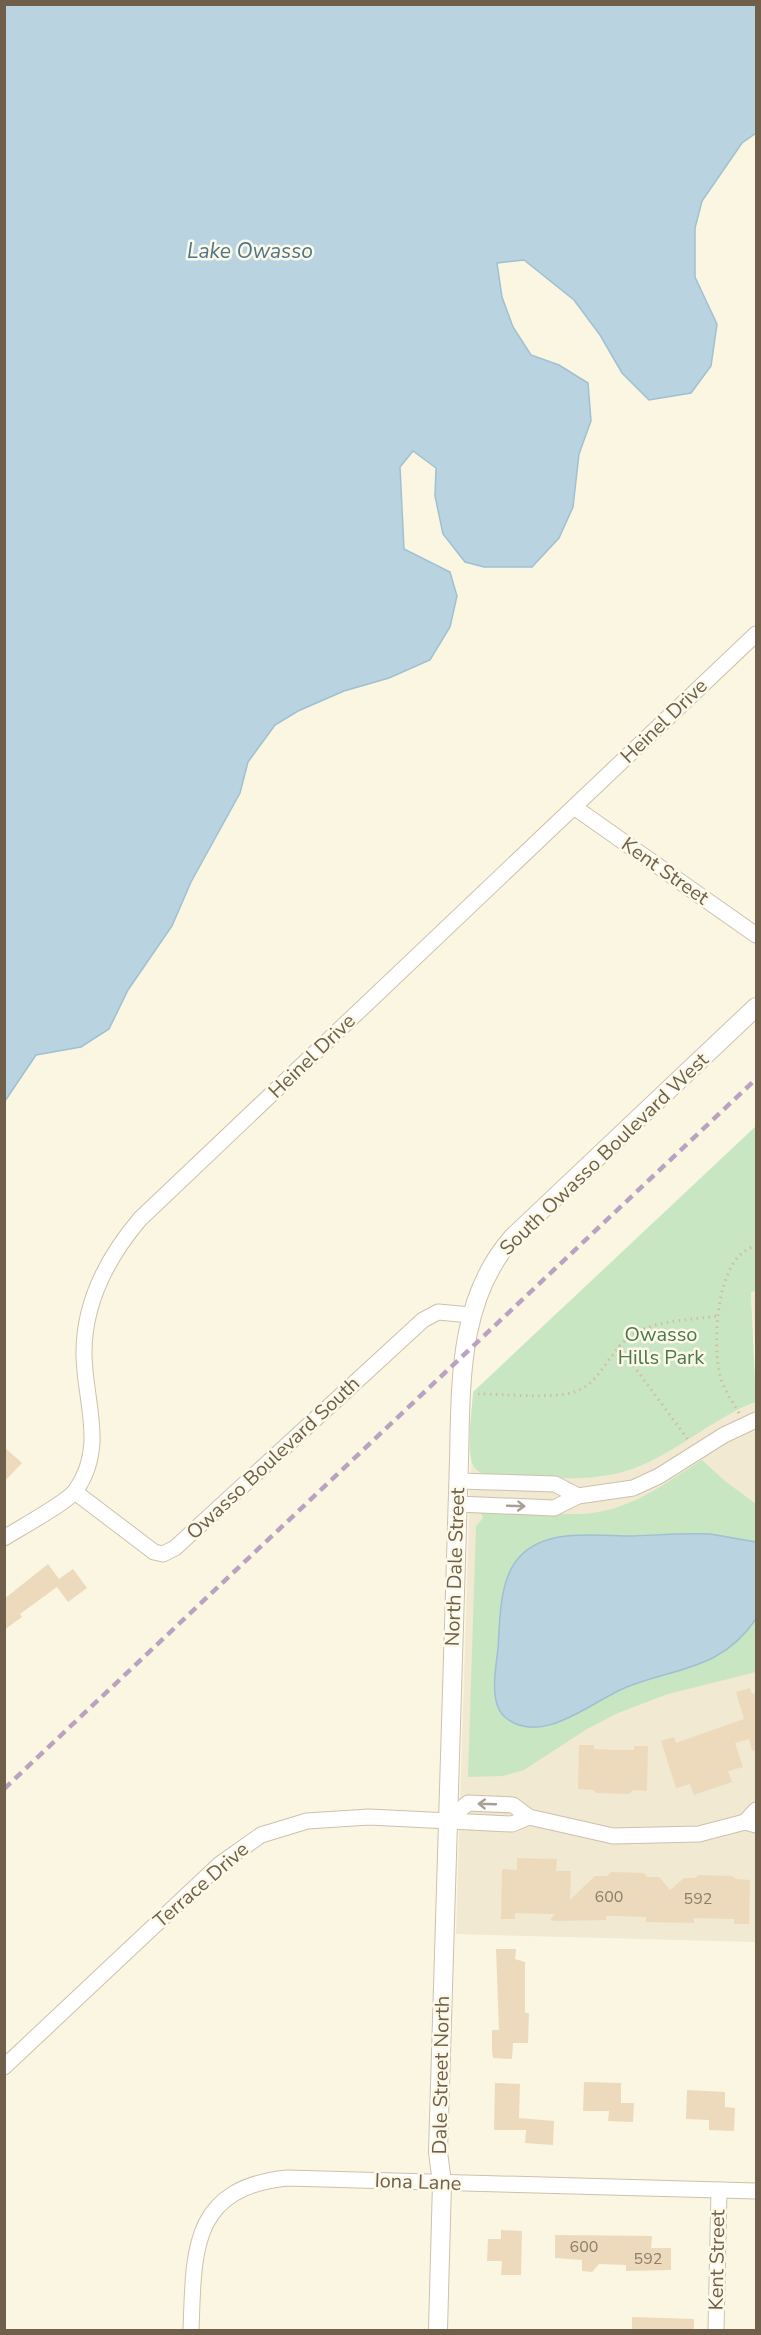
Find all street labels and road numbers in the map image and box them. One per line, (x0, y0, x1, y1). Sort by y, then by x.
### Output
street label: Heinel Drive (615, 673, 713, 769)
street label: Kent Street (616, 831, 715, 912)
street label: Heinel Drive (263, 1008, 361, 1104)
street label: South Owasso Boulevard West (494, 1046, 715, 1261)
street label: Owasso Boulevard South (180, 1370, 366, 1546)
street label: North Dale Street (439, 1486, 471, 1647)
street label: Terrace Drive (148, 1836, 254, 1934)
street label: Dale Street North (426, 1995, 456, 2155)
street label: Iona Lane (374, 2167, 462, 2197)
street label: Kent Street (703, 2208, 731, 2311)

